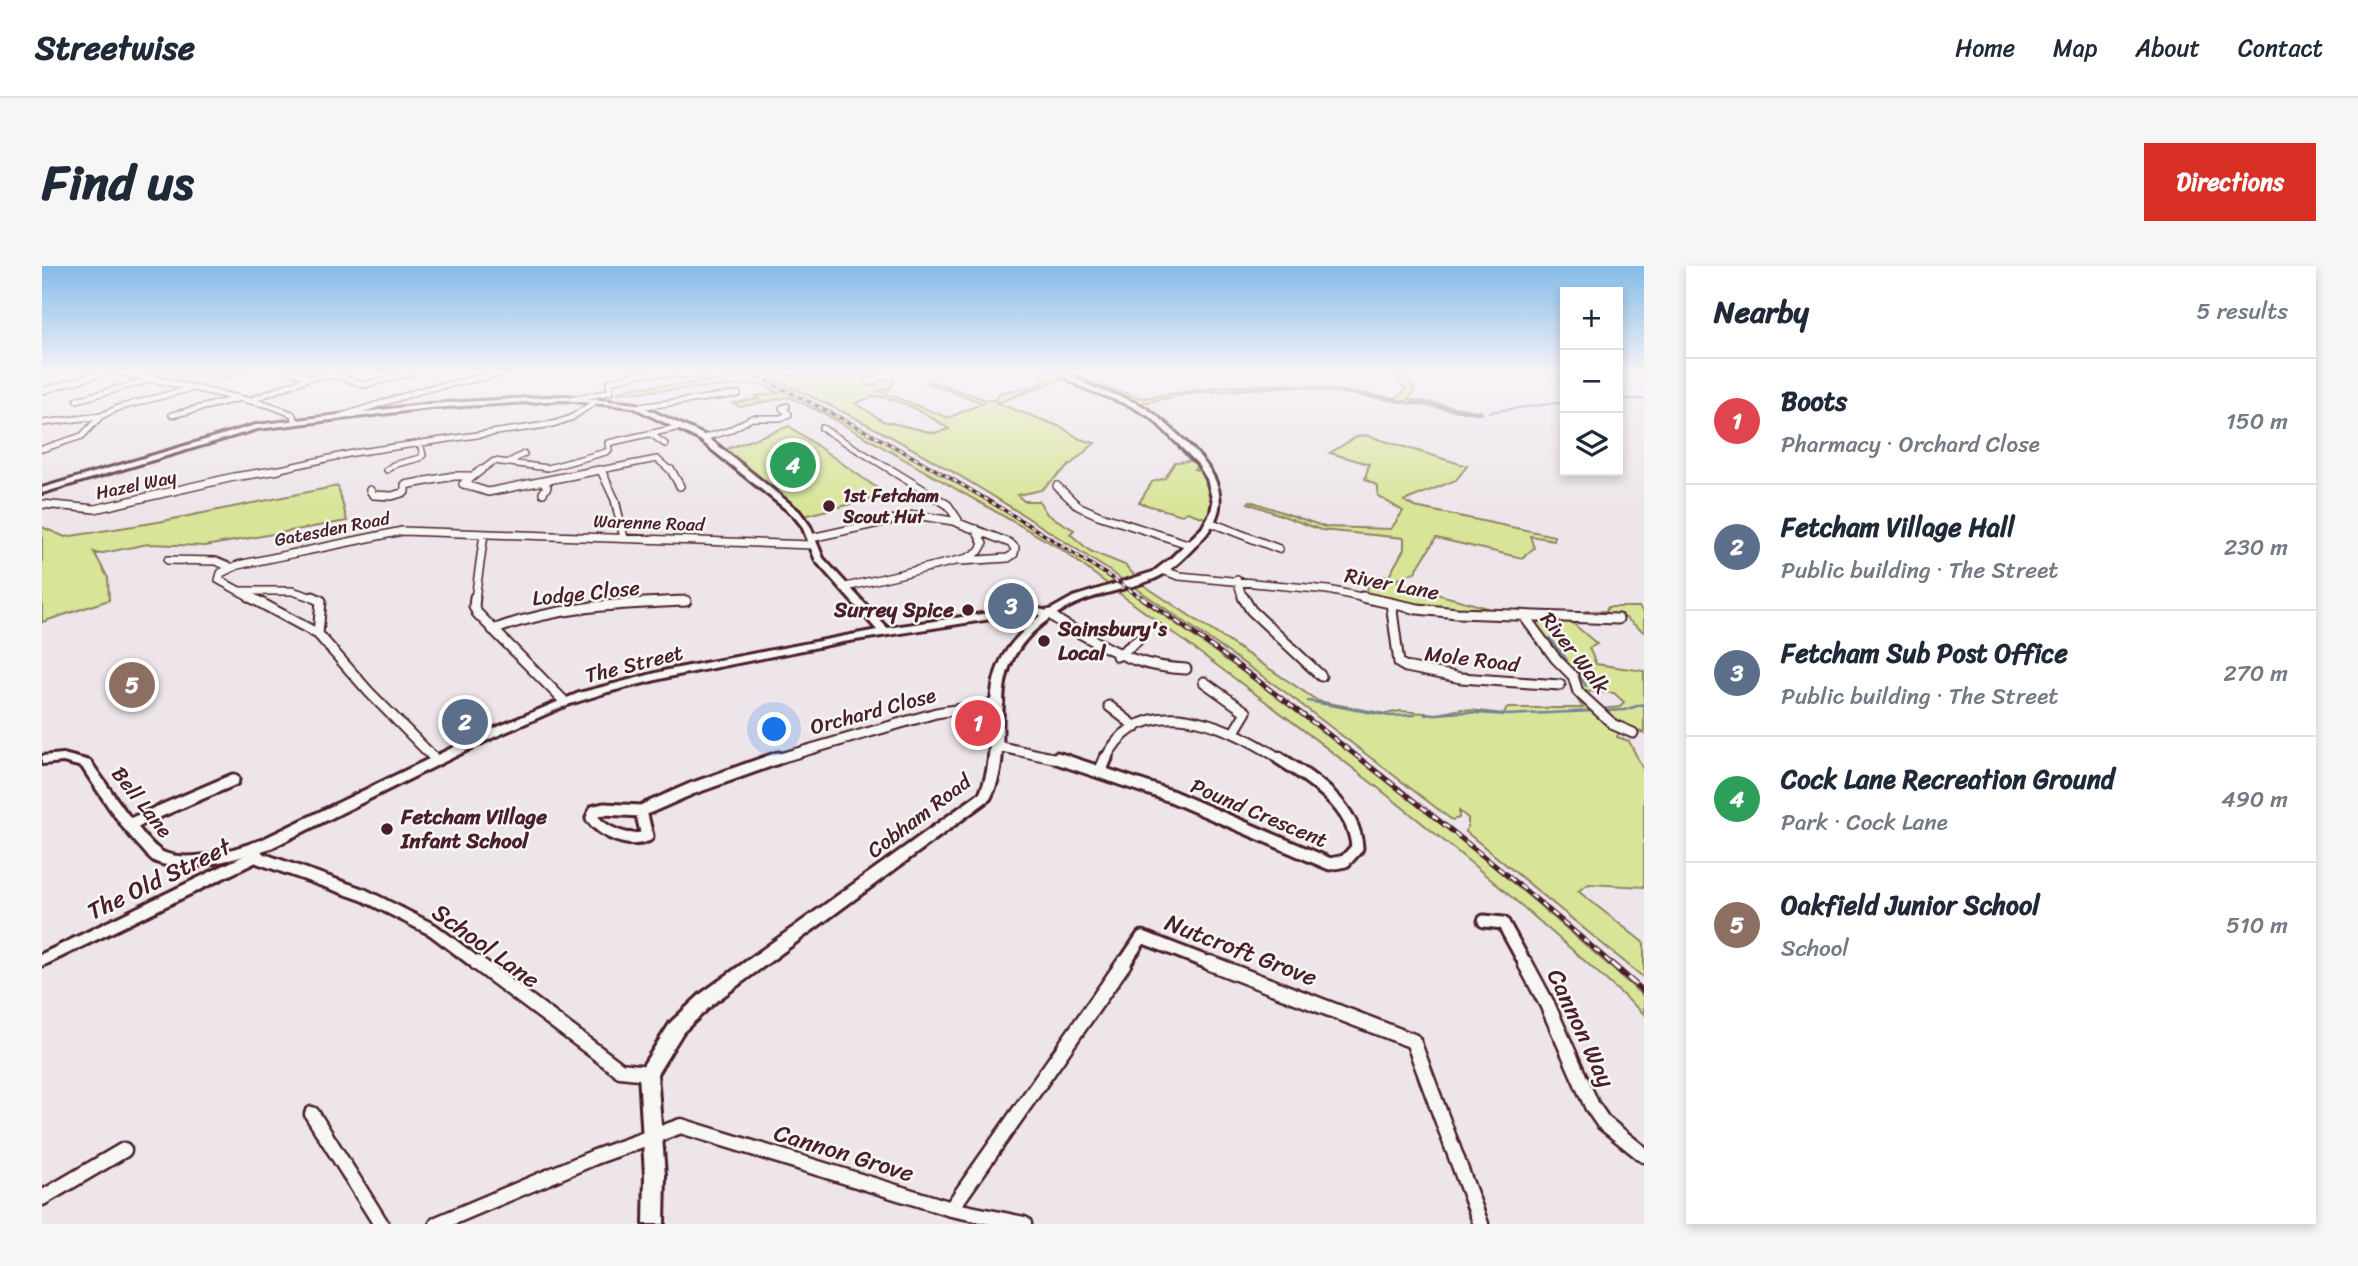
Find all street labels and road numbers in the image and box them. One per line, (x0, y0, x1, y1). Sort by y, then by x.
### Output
street label: Hazel Way (93, 461, 180, 509)
street label: Gatesden Road (272, 502, 394, 556)
street label: Warenne Road (593, 505, 707, 541)
street label: River Lane (1341, 556, 1443, 612)
street label: Lodge Close (530, 568, 642, 618)
street label: River Walk (1530, 603, 1620, 704)
street label: The Street (581, 633, 687, 695)
street label: Mole Road (1423, 634, 1523, 684)
street label: Orchard Close (806, 676, 940, 746)
street label: Bell Lane (101, 758, 183, 846)
street label: Cobham Road (858, 763, 981, 868)
street label: Pound Crescent (1184, 767, 1334, 859)
street label: The Old Street (80, 825, 239, 932)
street label: School Lane (423, 892, 549, 1000)
street label: Nutcroft Grove (1158, 902, 1324, 998)
street label: Cannon Way (1535, 961, 1627, 1095)
street label: Cannon Grove (769, 1112, 919, 1194)

